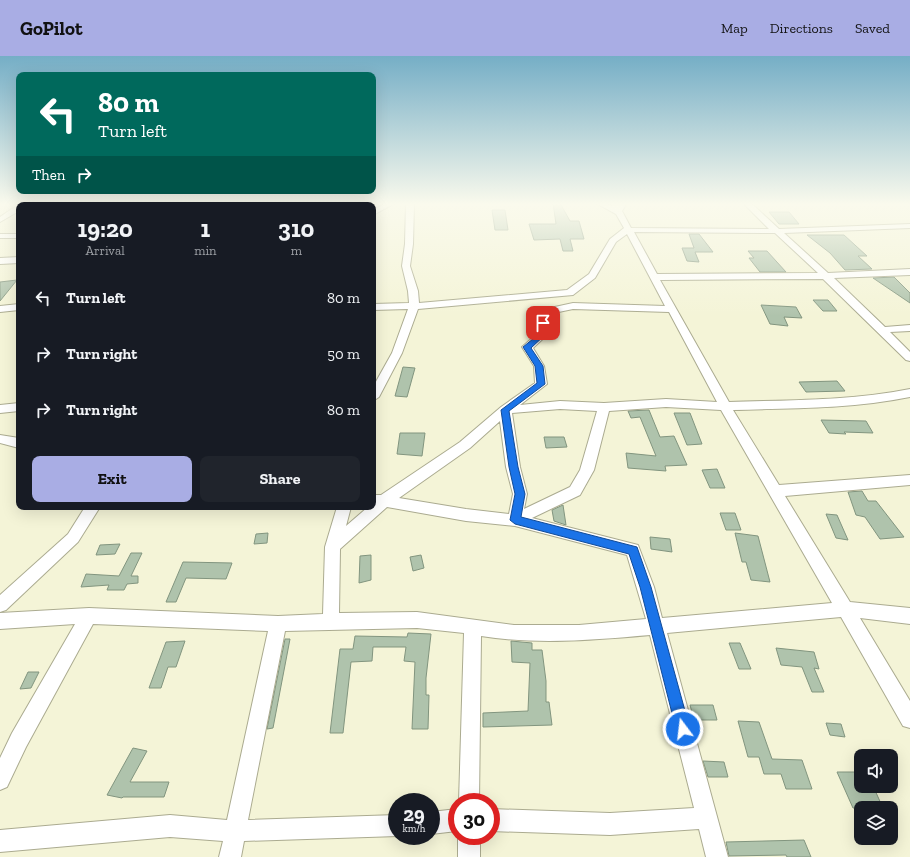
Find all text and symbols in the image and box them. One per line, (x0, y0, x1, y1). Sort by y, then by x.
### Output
text: GoPilot (20, 17, 82, 40)
text: Map (721, 20, 748, 37)
text: Directions (770, 20, 833, 37)
text: Saved (855, 20, 890, 37)
text: 80 m (98, 86, 159, 119)
icon: left (32, 88, 84, 140)
text: Turn left (98, 120, 167, 142)
icon: right (73, 164, 95, 186)
text: Then (32, 166, 65, 184)
text: 19:20 (78, 214, 133, 243)
text: 1 (201, 214, 210, 243)
text: 310 (278, 214, 314, 243)
text: Arrival (86, 243, 125, 258)
text: min (194, 243, 217, 258)
text: m (291, 243, 302, 258)
icon: left (32, 287, 54, 309)
text: Turn left (66, 289, 126, 307)
text: 80 m (327, 289, 360, 307)
pin (526, 306, 560, 340)
icon: arrive (532, 312, 554, 334)
icon: right (32, 343, 54, 365)
text: Turn right (66, 345, 137, 363)
text: 50 m (327, 345, 360, 363)
icon: right (32, 399, 54, 421)
text: Turn right (66, 401, 137, 419)
text: 80 m (327, 401, 360, 419)
button: Exit (32, 456, 192, 502)
button: Share (200, 456, 360, 502)
position arrow (662, 708, 704, 750)
map controls (854, 749, 898, 845)
button: sound (854, 749, 898, 793)
speed limit sign: 30 (448, 793, 500, 845)
button: layers (854, 801, 898, 845)
text: 29 (403, 802, 425, 826)
text: km/h (403, 823, 425, 835)

